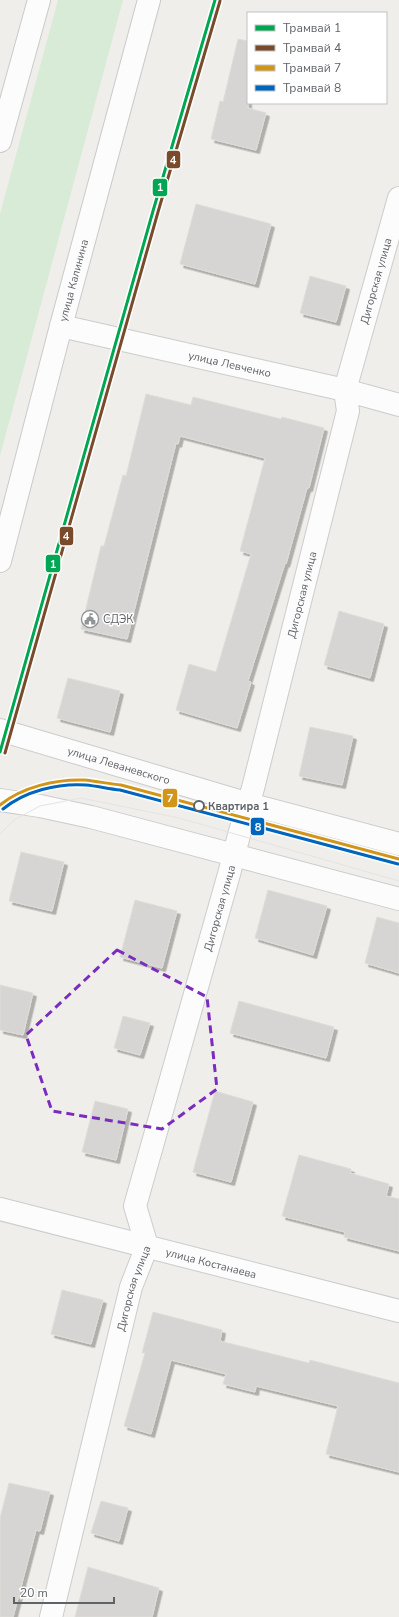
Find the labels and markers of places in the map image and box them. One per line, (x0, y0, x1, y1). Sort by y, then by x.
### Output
public building icon: СДЭК (80, 609, 100, 629)
place label: СДЭК (103, 612, 133, 627)
place label: Квартира 1 (208, 799, 269, 814)
marker: Квартира 1 (193, 800, 205, 812)

